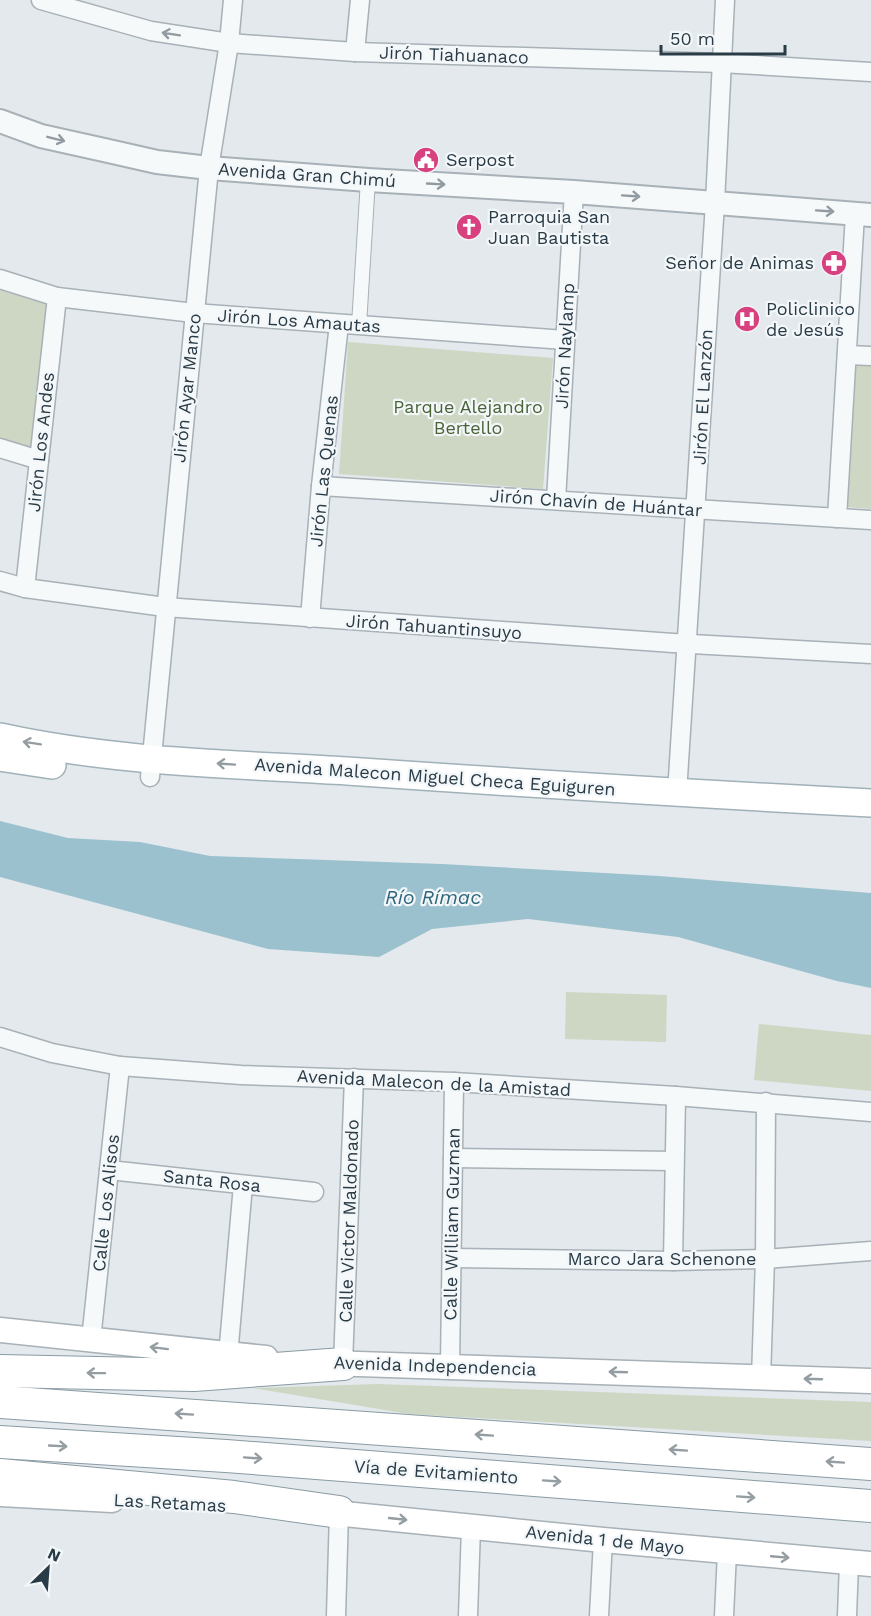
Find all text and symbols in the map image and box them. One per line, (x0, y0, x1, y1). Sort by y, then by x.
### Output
scale bar (661, 18, 786, 56)
text: 50 m (670, 28, 715, 49)
one-way arrow (161, 29, 181, 40)
street label: Jirón Tiahuanaco (379, 41, 529, 68)
one-way arrow (46, 134, 65, 145)
public building icon: Serpost (411, 145, 441, 175)
place label: Serpost (446, 149, 515, 170)
street label: Avenida Gran Chimú (217, 158, 397, 191)
one-way arrow (426, 179, 446, 190)
one-way arrow (620, 191, 640, 202)
place label: Parroquia San Juan Bautista (488, 206, 610, 248)
one-way arrow (815, 206, 835, 217)
church icon: Parroquia San Juan Bautista (454, 212, 484, 242)
pharmacy icon: Señor de Animas (819, 248, 849, 278)
place label: Señor de Animas (665, 252, 814, 273)
street label: Jirón Naylamp (551, 282, 578, 410)
place label: Policlinico de Jesús (766, 298, 855, 340)
street label: Jirón Los Amautas (217, 304, 381, 337)
hospital icon: Policlinico de Jesús (732, 304, 762, 334)
street label: Jirón Ayar Manco (168, 312, 205, 464)
street label: Jirón El Lanzón (688, 329, 717, 465)
street label: Jirón Los Andes (23, 371, 58, 513)
street label: Jirón Las Quenas (305, 394, 342, 548)
park label: Parque Alejandro Bertello (393, 396, 543, 438)
street label: Jirón Chavín de Huántar (489, 485, 703, 520)
street label: Jirón Tahuantinsuyo (345, 610, 523, 643)
one-way arrow (22, 738, 42, 749)
street label: Avenida Malecon Miguel Checa Eguiguren (254, 753, 616, 800)
one-way arrow (216, 758, 236, 769)
water label: Río Rímac (385, 885, 481, 909)
street label: Avenida Malecon de la Amistad (296, 1065, 572, 1100)
street label: Calle Victor Maldonado (334, 1119, 363, 1323)
street label: Calle William Guzman (439, 1127, 464, 1321)
street label: Calle Los Alisos (88, 1133, 123, 1273)
street label: Santa Rosa (162, 1165, 262, 1196)
street label: Marco Jara Schenone (568, 1248, 756, 1269)
one-way arrow (150, 1342, 170, 1353)
street label: Avenida Independencia (333, 1351, 537, 1380)
one-way arrow (87, 1367, 107, 1378)
one-way arrow (608, 1367, 628, 1378)
one-way arrow (803, 1374, 823, 1385)
one-way arrow (175, 1408, 195, 1419)
one-way arrow (474, 1430, 494, 1441)
one-way arrow (48, 1440, 68, 1451)
one-way arrow (669, 1444, 689, 1455)
one-way arrow (243, 1453, 262, 1464)
street label: Vía de Evitamiento (353, 1455, 519, 1488)
one-way arrow (826, 1456, 846, 1467)
one-way arrow (542, 1476, 562, 1487)
street label: Las Retamas (113, 1489, 227, 1516)
one-way arrow (736, 1491, 756, 1502)
one-way arrow (387, 1514, 407, 1525)
street label: Avenida 1 de Mayo (524, 1521, 686, 1558)
north arrow (18, 1538, 78, 1598)
text: N (45, 1544, 64, 1566)
one-way arrow (769, 1552, 789, 1563)

